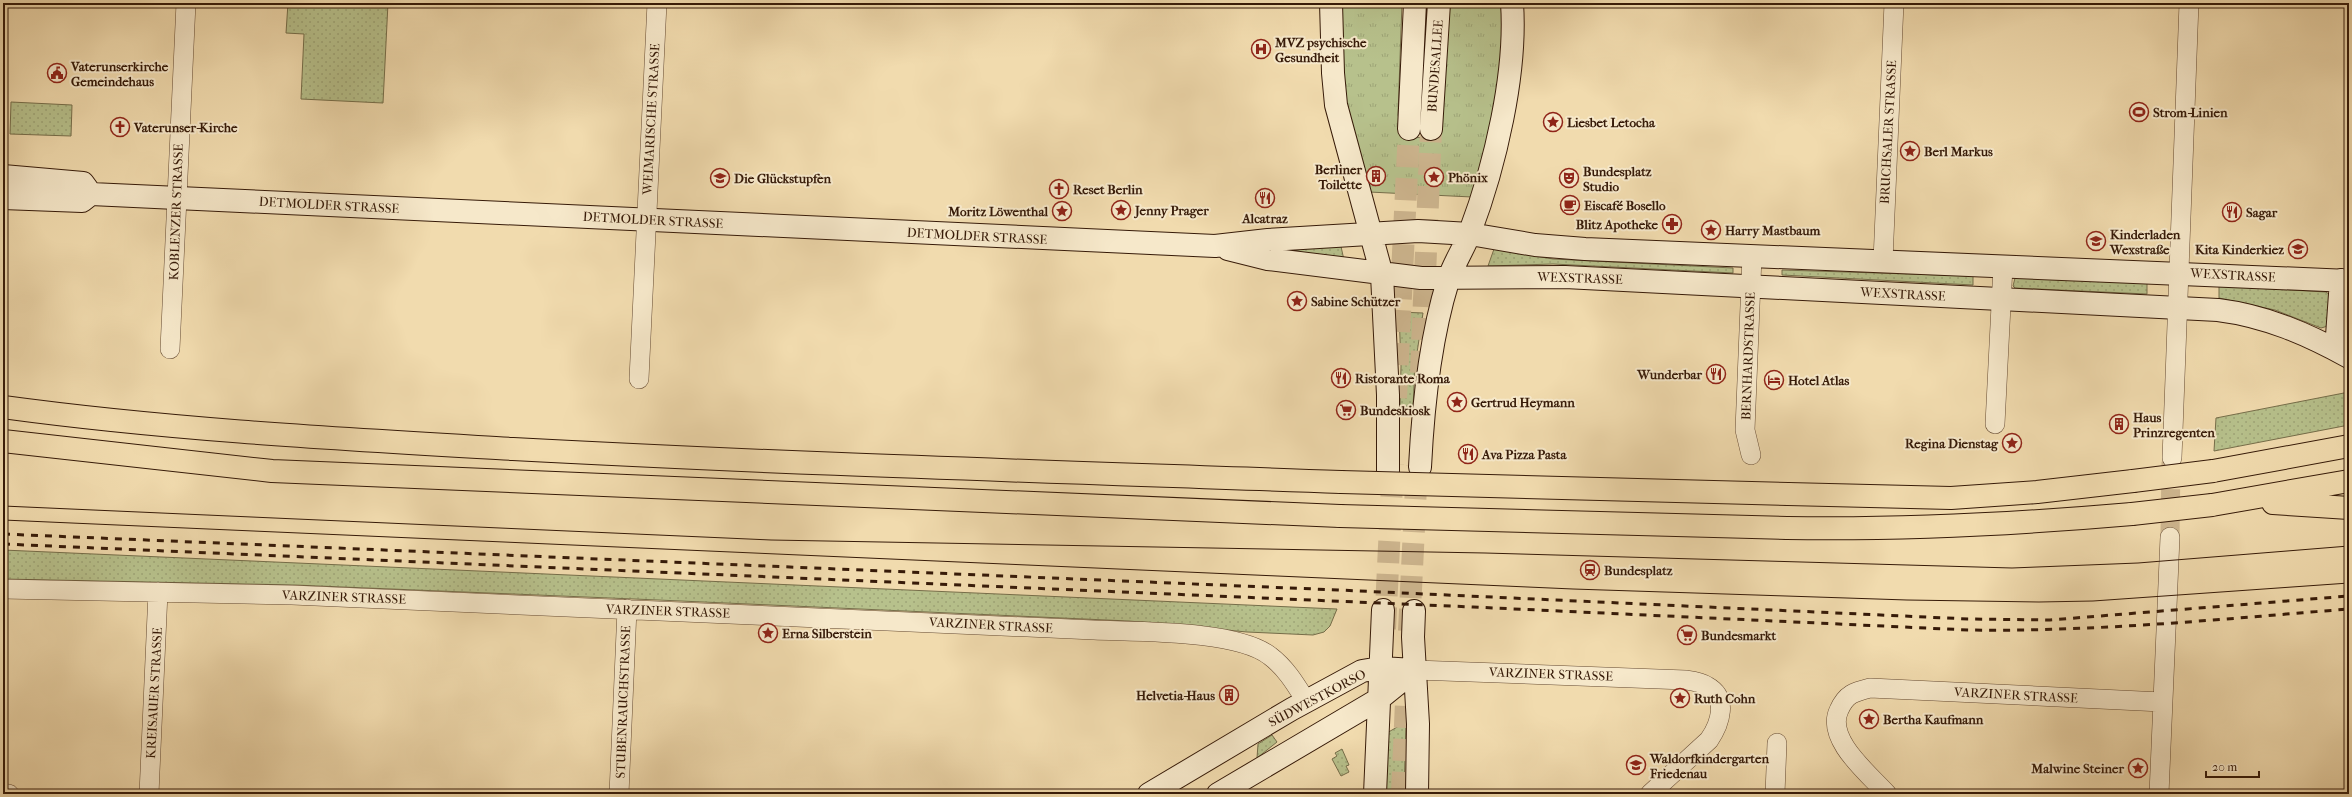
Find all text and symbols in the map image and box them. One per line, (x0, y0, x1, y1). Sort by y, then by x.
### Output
street label: BUNDESALLEE (1424, 19, 1446, 113)
place label: MVZ psychische Gesundheit (1274, 35, 1367, 65)
hospital icon: MVZ psychische Gesundheit (1250, 38, 1272, 60)
street label: WEIMARISCHE STRASSE (639, 43, 662, 196)
place label: Vaterunserkirche Gemeindehaus (70, 59, 169, 89)
street label: BRUCHSALER STRASSE (1877, 60, 1899, 204)
public building icon: Vaterunserkirche Gemeindehaus (46, 62, 68, 84)
sports icon: Strom-Linien (2128, 101, 2150, 123)
place label: Strom-Linien (2153, 105, 2228, 120)
place icon: Liesbet Letocha (1542, 111, 1564, 133)
place label: Liesbet Letocha (1567, 115, 1656, 130)
church icon: Vaterunser-Kirche (109, 116, 131, 138)
place label: Vaterunser-Kirche (133, 120, 238, 135)
place icon: Berl Markus (1899, 140, 1921, 162)
street label: KOBLENZER STRASSE (166, 143, 186, 281)
place label: Berl Markus (1924, 144, 1993, 159)
place label: Berliner Toilette (1315, 162, 1363, 192)
place label: Bundesplatz Studio (1583, 164, 1652, 194)
building icon: Berliner Toilette (1365, 165, 1387, 187)
place icon: Phönix (1423, 166, 1445, 188)
school or university icon: Die Glückstupfen (709, 167, 731, 189)
theatre icon: Bundesplatz Studio (1558, 167, 1580, 189)
place label: Phönix (1448, 170, 1488, 185)
place label: Die Glückstupfen (734, 171, 832, 187)
church icon: Reset Berlin (1048, 178, 1070, 200)
place label: Reset Berlin (1073, 182, 1143, 197)
restaurant icon: Alcatraz (1254, 187, 1276, 209)
street label: DETMOLDER STRASSE (258, 194, 400, 216)
cafe icon: Eiscafé Bosello (1559, 194, 1581, 216)
place label: Eiscafé Bosello (1584, 198, 1666, 213)
place icon: Jenny Prager (1110, 199, 1132, 221)
place icon: Moritz Löwenthal (1051, 200, 1073, 222)
restaurant icon: Sagar (2221, 201, 2243, 223)
place label: Jenny Prager (1133, 203, 1209, 219)
place label: Moritz Löwenthal (947, 204, 1048, 219)
place label: Sagar (2246, 205, 2278, 221)
street label: DETMOLDER STRASSE (582, 209, 724, 231)
place label: Alcatraz (1241, 211, 1288, 226)
pharmacy icon: Blitz Apotheke (1661, 213, 1683, 235)
place label: Blitz Apotheke (1576, 217, 1659, 233)
place icon: Harry Mastbaum (1700, 219, 1722, 241)
place label: Harry Mastbaum (1725, 223, 1821, 239)
street label: DETMOLDER STRASSE (906, 225, 1048, 247)
place label: Kinderladen Wexstraße (2109, 227, 2181, 257)
school or university icon: Kinderladen Wexstraße (2085, 230, 2107, 252)
school or university icon: Kita Kinderkiez (2287, 238, 2309, 260)
place label: Kita Kinderkiez (2195, 242, 2284, 257)
street label: WEXSTRASSE (2189, 265, 2276, 285)
street label: WEXSTRASSE (1536, 269, 1623, 287)
street label: WEXSTRASSE (1859, 284, 1946, 304)
place icon: Sabine Schützer (1286, 290, 1308, 312)
street label: BERNHARDSTRASSE (1738, 292, 1758, 420)
place label: Sabine Schützer (1311, 294, 1401, 309)
restaurant icon: Wunderbar (1705, 363, 1727, 385)
restaurant icon: Ristorante Roma (1330, 367, 1352, 389)
place label: Wunderbar (1636, 367, 1702, 382)
hotel icon: Hotel Atlas (1763, 369, 1785, 391)
place label: Ristorante Roma (1355, 371, 1451, 386)
place label: Hotel Atlas (1788, 373, 1850, 388)
place icon: Gertrud Heymann (1446, 391, 1468, 413)
place label: Gertrud Heymann (1471, 395, 1575, 411)
supermarket icon: Bundeskiosk (1335, 399, 1357, 421)
place label: Bundeskiosk (1360, 403, 1431, 418)
place label: Haus Prinzregenten (2133, 410, 2215, 441)
building icon: Haus Prinzregenten (2108, 413, 2130, 435)
place icon: Regina Dienstag (2001, 432, 2023, 454)
place label: Regina Dienstag (1905, 436, 1999, 452)
restaurant icon: Ava Pizza Pasta (1457, 443, 1479, 465)
place label: Ava Pizza Pasta (1481, 447, 1567, 462)
station icon: Bundesplatz (1579, 559, 1601, 581)
place label: Bundesplatz (1604, 563, 1673, 579)
street label: VARZINER STRASSE (281, 587, 406, 607)
street label: VARZINER STRASSE (605, 601, 730, 621)
street label: VARZINER STRASSE (928, 614, 1053, 636)
place icon: Erna Silberstein (757, 622, 779, 644)
supermarket icon: Bundesmarkt (1676, 624, 1698, 646)
street label: STUBENRAUCHSTRASSE (613, 625, 633, 779)
place label: Erna Silberstein (782, 626, 872, 641)
street label: KREISAUER STRASSE (143, 627, 165, 759)
place label: Bundesmarkt (1701, 628, 1777, 643)
street label: VARZINER STRASSE (1488, 664, 1613, 684)
street label: SÜDWESTKORSO (1266, 666, 1368, 730)
building icon: Helvetia-Haus (1218, 684, 1240, 706)
street label: VARZINER STRASSE (1953, 684, 2078, 706)
place icon: Ruth Cohn (1669, 687, 1691, 709)
place label: Helvetia-Haus (1136, 688, 1215, 703)
place label: Ruth Cohn (1694, 691, 1756, 706)
place icon: Bertha Kaufmann (1858, 708, 1880, 730)
place label: Bertha Kaufmann (1883, 712, 1984, 727)
place label: Waldorfkindergarten Friedenau (1649, 751, 1769, 781)
scale bar (2206, 753, 2259, 779)
school or university icon: Waldorfkindergarten Friedenau (1625, 754, 1647, 776)
place icon: Malwine Steiner (2127, 757, 2149, 779)
text: 20 m (2212, 760, 2237, 774)
place label: Malwine Steiner (2030, 761, 2124, 776)

